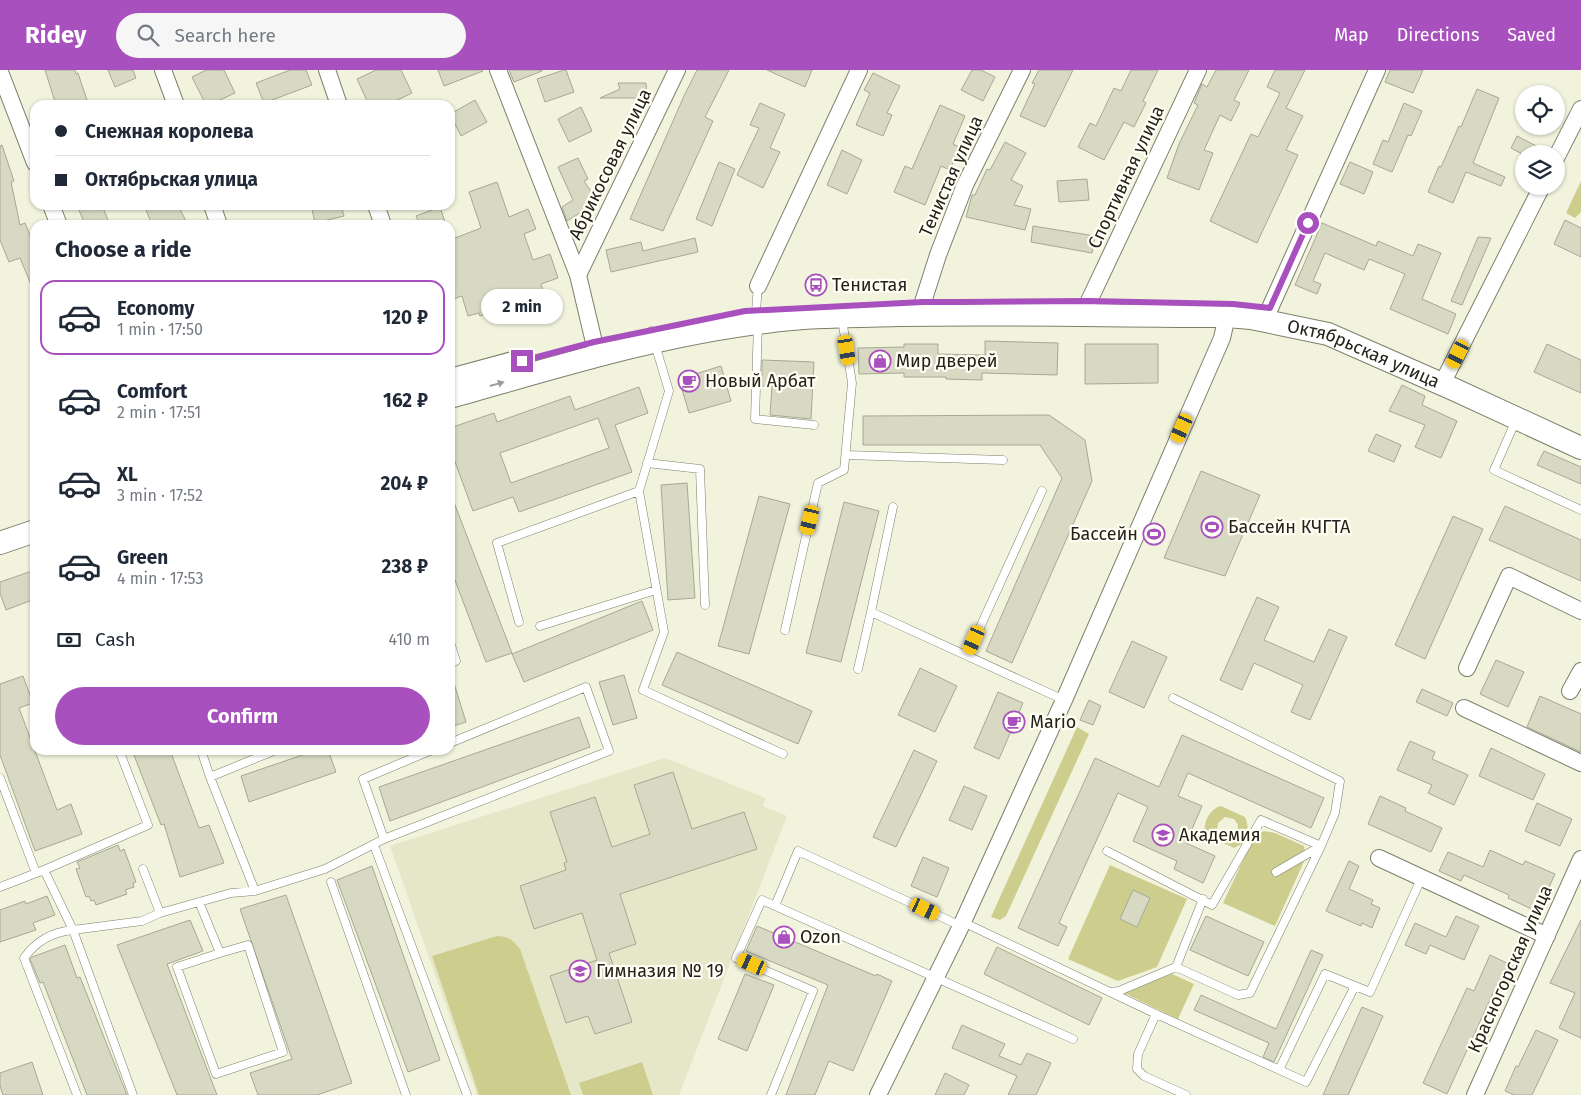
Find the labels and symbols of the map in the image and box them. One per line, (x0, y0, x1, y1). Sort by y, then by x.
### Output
street label: Абрикосовая улица (564, 85, 656, 243)
street label: Спортивная улица (1083, 102, 1169, 252)
street label: Тенистая улица (914, 112, 988, 240)
route start (1297, 212, 1319, 234)
bus stop icon: Тенистая (804, 273, 828, 297)
place label: Тенистая (832, 274, 907, 296)
callout: 2 min (481, 288, 563, 324)
street label: Октябрьская улица (1285, 315, 1443, 393)
car (837, 334, 856, 366)
car (1444, 337, 1471, 371)
shop icon: Мир дверей (868, 349, 892, 373)
route end (511, 350, 533, 372)
place label: Мир дверей (896, 350, 998, 372)
cafe icon: Новый Арбат (677, 369, 701, 393)
place label: Новый Арбат (705, 370, 816, 392)
one-way arrow (489, 379, 504, 387)
car (1169, 411, 1194, 445)
car (799, 504, 820, 536)
sports icon: Бассейн КЧГТА (1200, 515, 1224, 539)
place label: Бассейн КЧГТА (1228, 516, 1351, 538)
sports icon: Бассейн (1142, 522, 1166, 546)
place label: Бассейн (1070, 523, 1138, 545)
car (961, 623, 986, 657)
cafe icon: Mario (1002, 710, 1026, 734)
place label: Mario (1030, 711, 1076, 733)
school or university icon: Академия (1151, 823, 1175, 847)
place label: Академия (1179, 824, 1261, 846)
street label: Красногорская улица (1463, 882, 1557, 1056)
car (908, 896, 941, 922)
shop icon: Ozon (772, 925, 796, 949)
place label: Ozon (800, 926, 841, 948)
car (735, 951, 768, 977)
school or university icon: Гимназия № 19 (568, 959, 592, 983)
place label: Гимназия № 19 (596, 960, 724, 982)

